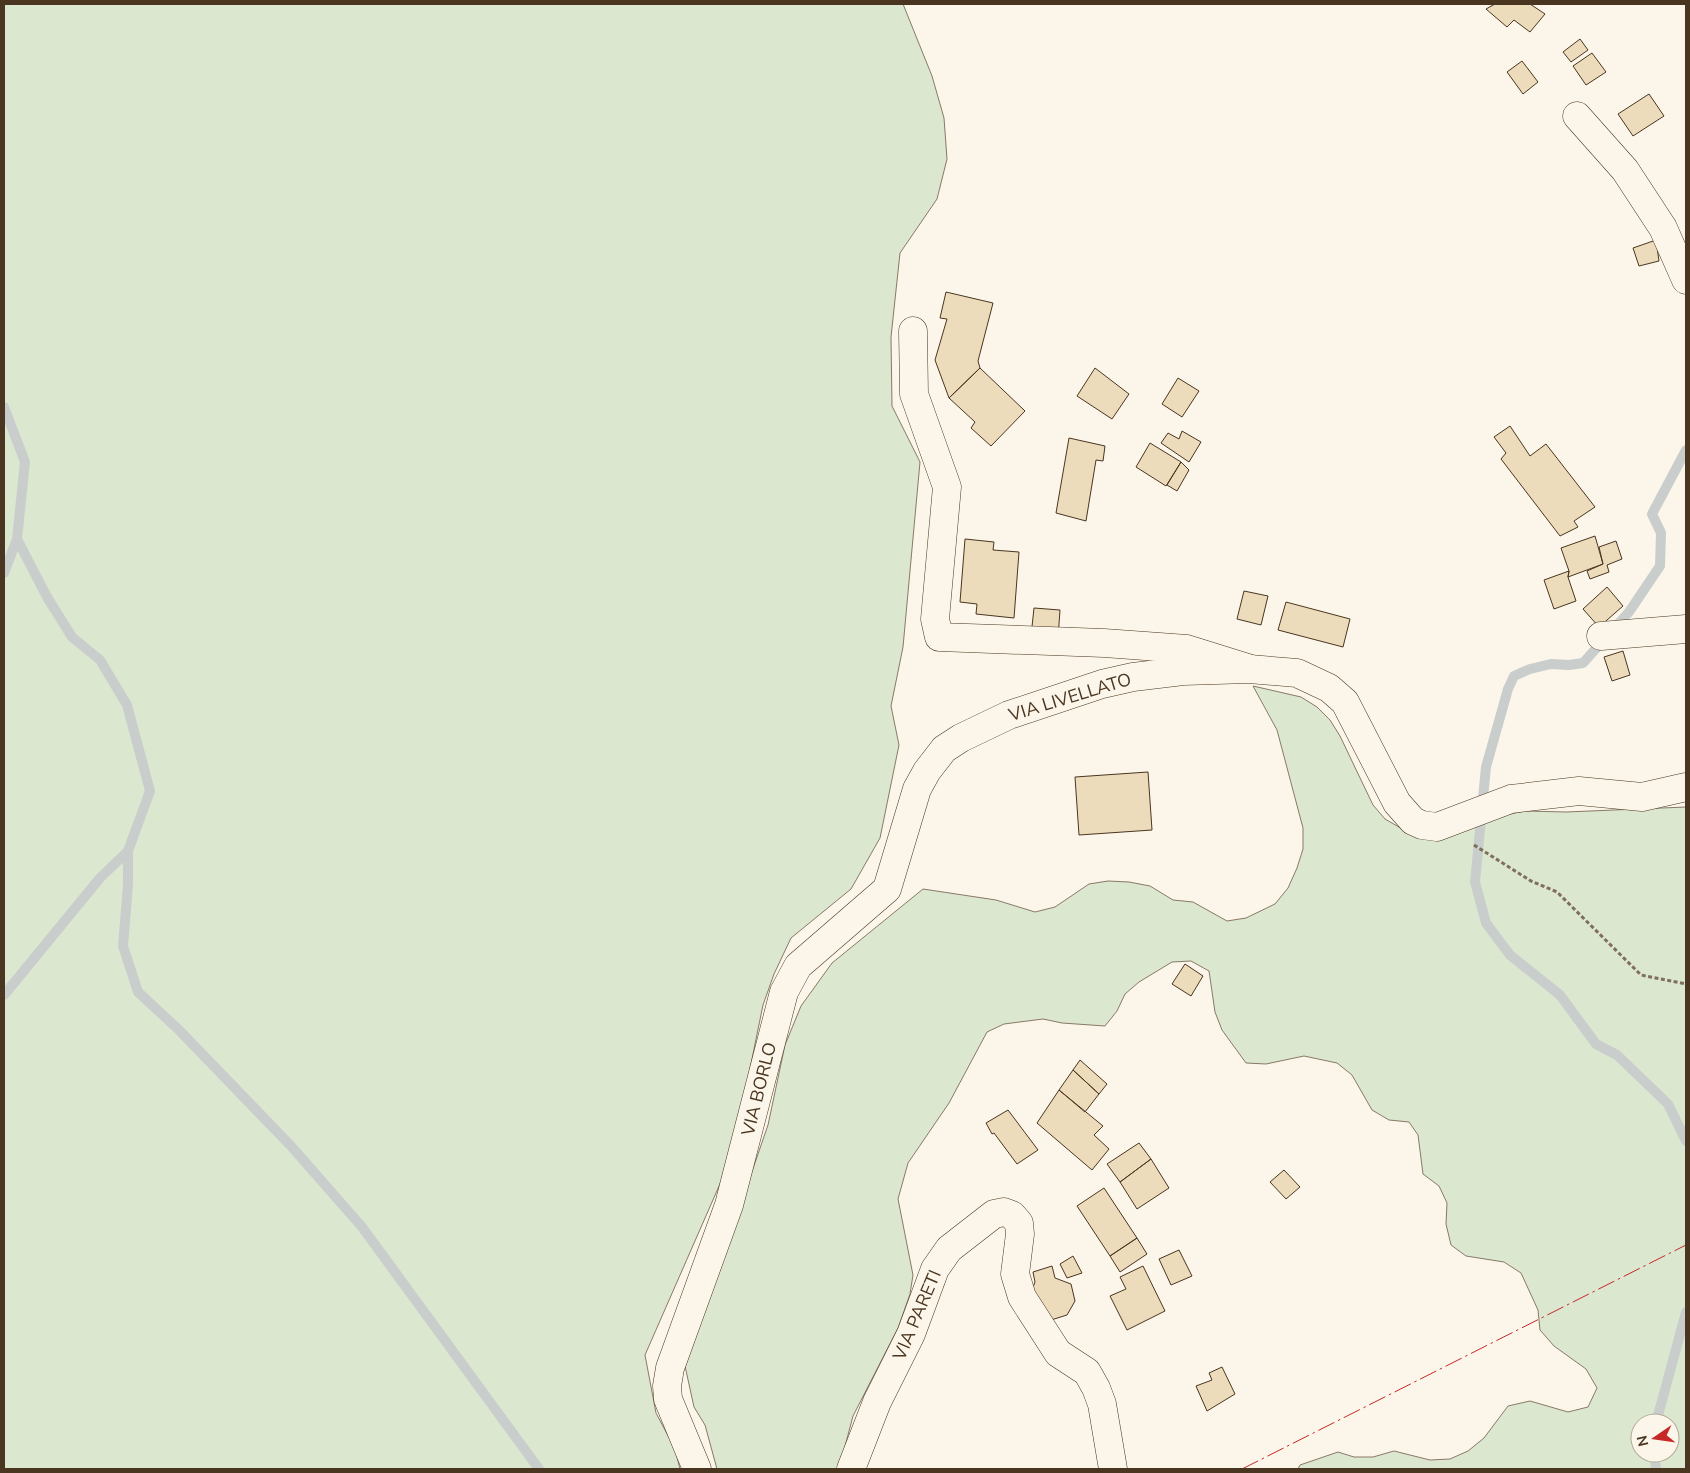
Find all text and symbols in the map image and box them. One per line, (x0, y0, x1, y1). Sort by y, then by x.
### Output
street label: VIA LIVELLATO (1005, 667, 1134, 727)
street label: VIA BORLO (736, 1040, 782, 1139)
street label: VIA PARETI (887, 1266, 947, 1365)
north arrow (1630, 1413, 1680, 1463)
text: N (1632, 1434, 1653, 1448)

